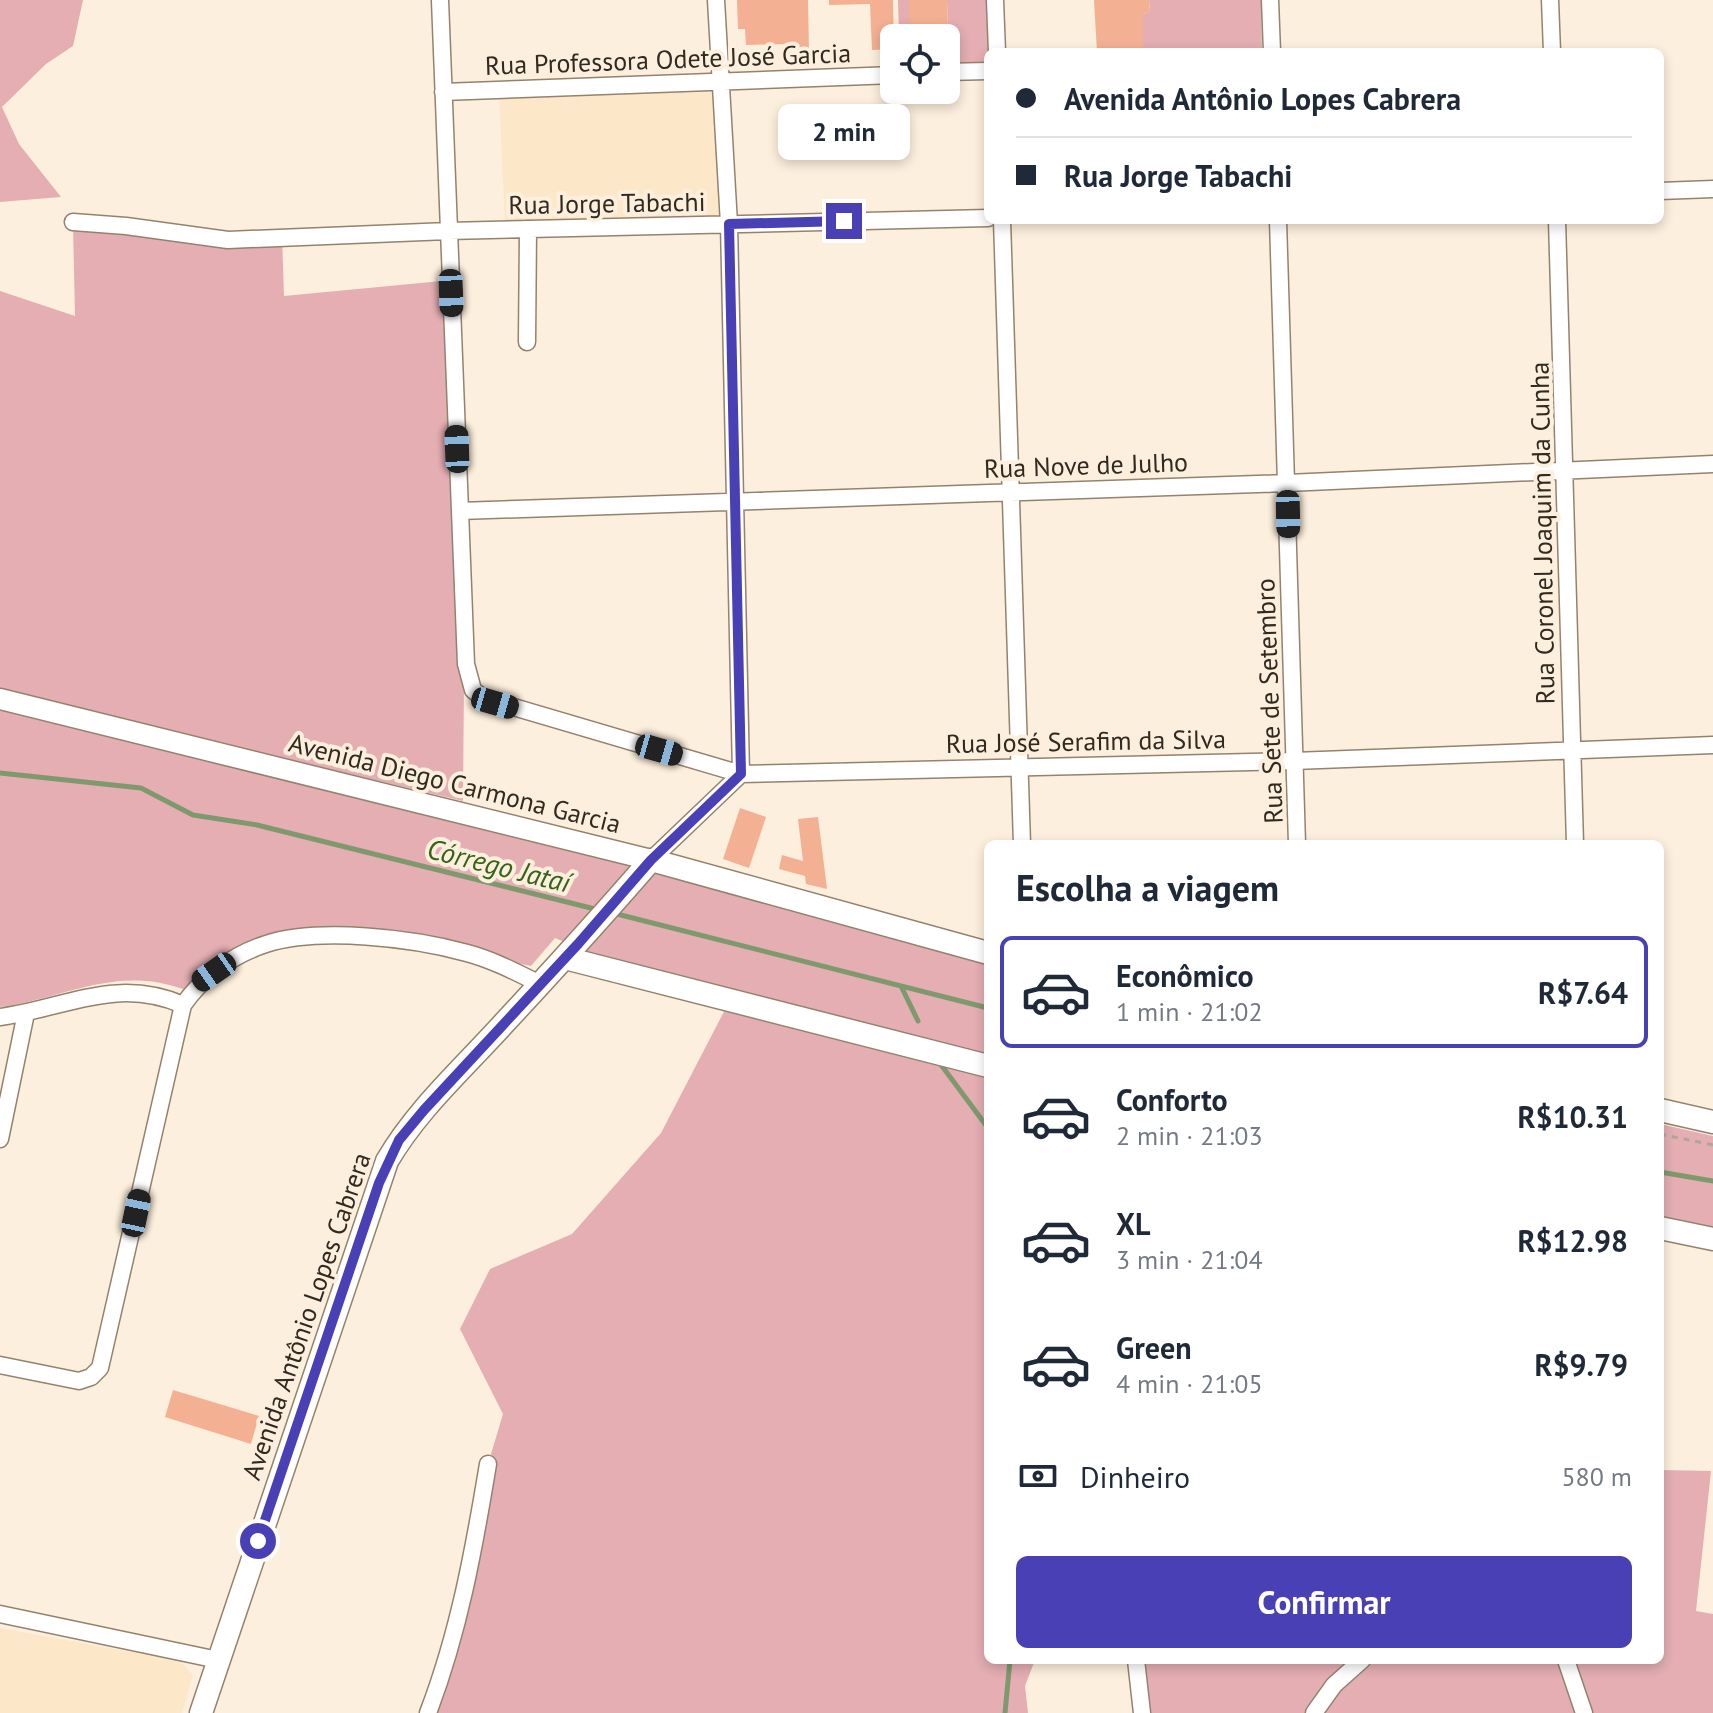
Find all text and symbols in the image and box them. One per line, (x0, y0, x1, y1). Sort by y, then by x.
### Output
map controls (880, 24, 960, 104)
button: locate (880, 24, 960, 104)
street label: Rua Professora Odete José Garcia (484, 36, 852, 82)
text: Avenida Antônio Lopes Cabrera (1064, 79, 1461, 118)
callout: 2 min (778, 105, 910, 161)
text: 2 min (812, 115, 876, 148)
text: Rua Jorge Tabachi (1064, 156, 1292, 195)
street label: Rua Jorge Tabachi (508, 185, 706, 221)
route end (826, 203, 862, 239)
car (438, 269, 464, 317)
street label: Rua Coronel Joaquim da Cunha (1523, 361, 1561, 705)
car (444, 425, 470, 473)
street label: Rua Nove de Julho (983, 445, 1189, 485)
car (1276, 490, 1300, 538)
street label: Rua Sete de Setembro (1248, 578, 1290, 824)
car (469, 685, 521, 721)
street label: Rua José Serafim da Silva (946, 722, 1226, 760)
street label: Avenida Diego Carmona Garcia (286, 726, 624, 840)
car (633, 732, 685, 768)
water label: Córrego Jataí (424, 829, 577, 901)
text: Escolha a viagem (1016, 864, 1279, 911)
car (187, 948, 241, 996)
icon: car (1020, 956, 1092, 1028)
text: Econômico (1116, 956, 1254, 995)
text: R$7.64 (1538, 973, 1628, 1012)
text: 1 min · 21:02 (1116, 995, 1263, 1028)
icon: car (1020, 1080, 1092, 1152)
text: Conforto (1116, 1080, 1228, 1119)
text: R$10.31 (1518, 1097, 1628, 1136)
text: 2 min · 21:03 (1116, 1119, 1263, 1152)
street label: Avenida Antônio Lopes Cabrera (234, 1148, 378, 1484)
car (119, 1187, 153, 1239)
icon: car (1020, 1204, 1092, 1276)
text: XL (1116, 1204, 1150, 1243)
text: R$12.98 (1518, 1221, 1628, 1260)
text: 3 min · 21:04 (1116, 1243, 1263, 1276)
icon: car (1020, 1328, 1092, 1400)
text: Green (1116, 1328, 1191, 1367)
text: R$9.79 (1535, 1345, 1628, 1384)
text: 4 min · 21:05 (1116, 1367, 1263, 1400)
icon: cash (1016, 1454, 1060, 1498)
text: Dinheiro (1080, 1457, 1190, 1496)
text: 580 m (1561, 1460, 1632, 1493)
route start (240, 1523, 276, 1559)
button: Confirmar (1016, 1556, 1632, 1648)

